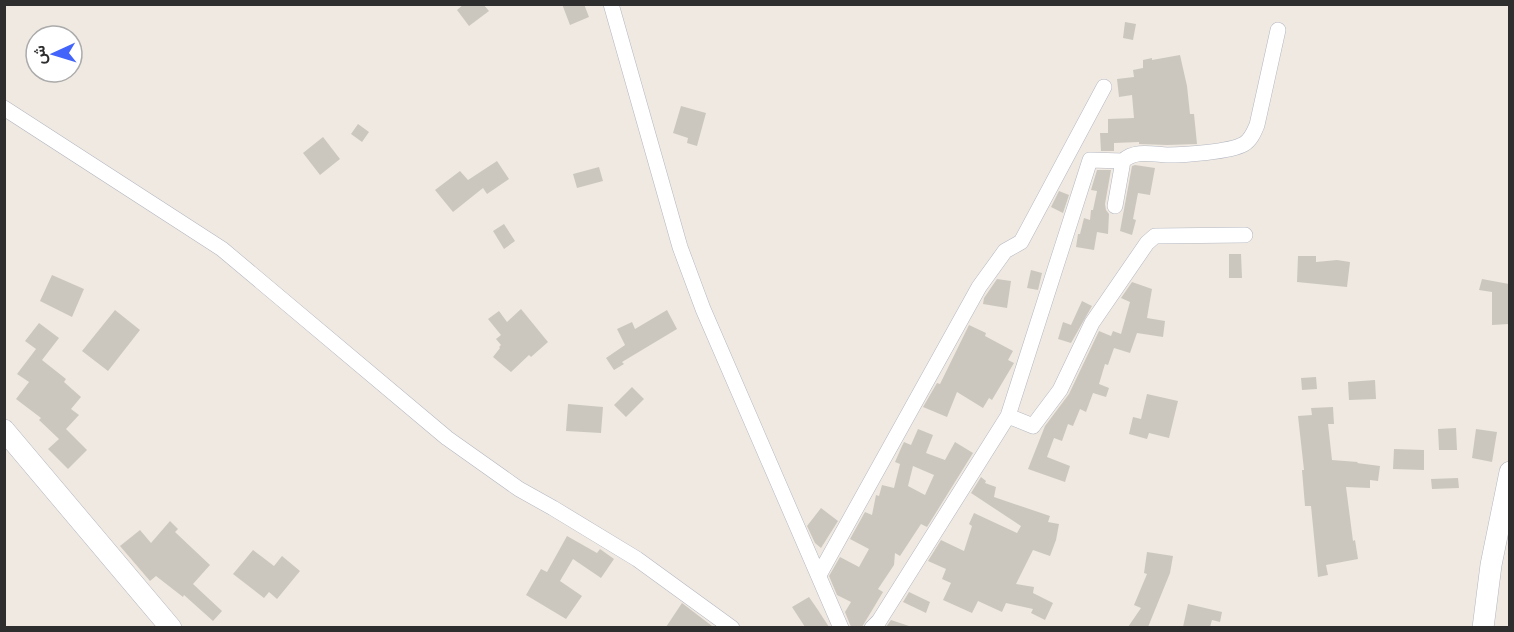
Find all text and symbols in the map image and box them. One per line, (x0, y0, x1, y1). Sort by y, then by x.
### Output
north arrow (24, 24, 84, 84)
text: ش (29, 45, 50, 65)

